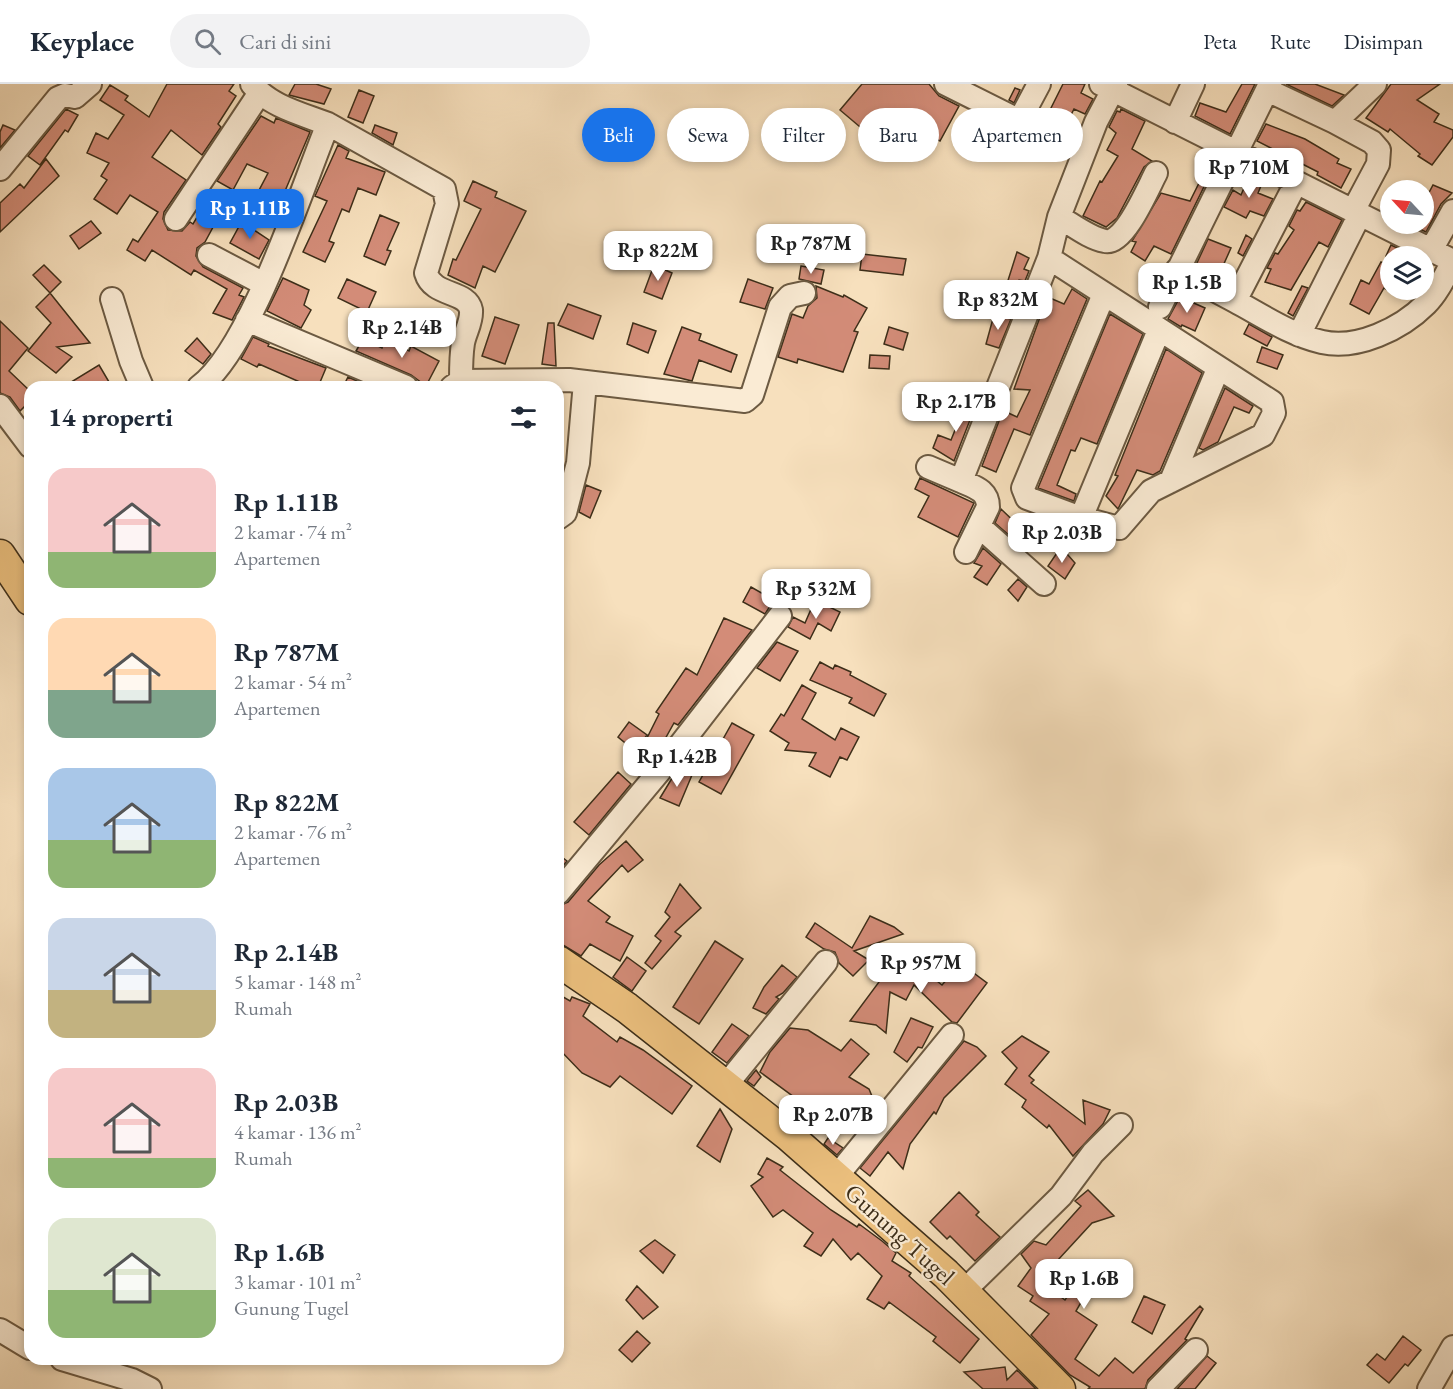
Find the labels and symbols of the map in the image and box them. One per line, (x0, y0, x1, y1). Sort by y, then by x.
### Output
pin: Rp 710M (1194, 148, 1304, 199)
north arrow (1380, 180, 1434, 234)
pin: Rp 1.11B (188, 189, 312, 240)
pin: Rp 787M (756, 224, 866, 275)
pin: Rp 822M (603, 231, 713, 282)
pin: Rp 1.5B (1132, 263, 1242, 314)
pin: Rp 832M (943, 280, 1053, 331)
pin: Rp 2.14B (340, 308, 464, 359)
pin: Rp 2.17B (894, 382, 1018, 433)
pin: Rp 2.03B (1000, 513, 1124, 564)
pin: Rp 532M (761, 569, 871, 620)
pin: Rp 1.42B (615, 737, 739, 788)
pin: Rp 957M (866, 943, 976, 994)
pin: Rp 2.07B (771, 1095, 895, 1146)
street label: Gunung Tugel (838, 1176, 962, 1292)
pin: Rp 1.6B (1029, 1259, 1139, 1310)

